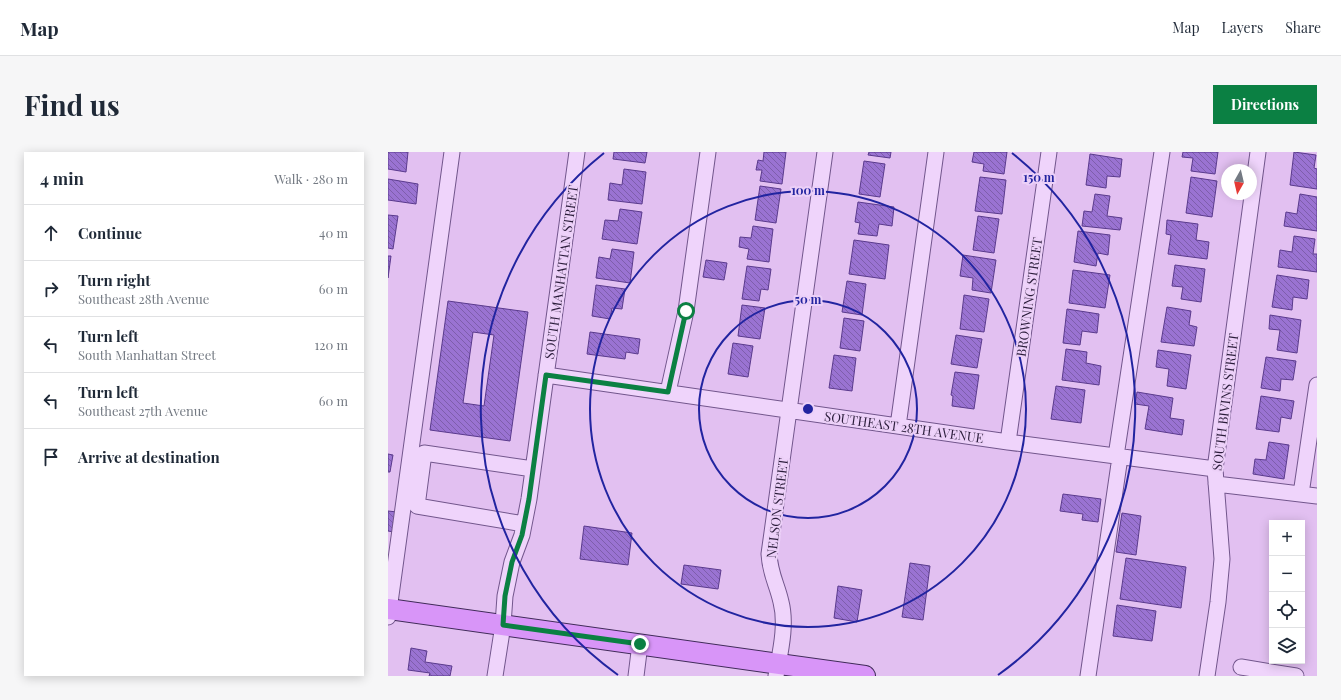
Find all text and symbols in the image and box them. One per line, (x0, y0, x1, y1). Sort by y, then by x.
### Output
text: Map (20, 15, 59, 41)
text: Map (1172, 18, 1200, 37)
text: Layers (1222, 18, 1263, 37)
text: Share (1285, 18, 1321, 37)
button: Directions (1213, 85, 1317, 124)
text: Find us (24, 86, 120, 123)
north arrow (1221, 164, 1257, 200)
text: 4 min (40, 167, 84, 189)
text: 150 m (1023, 169, 1055, 185)
text: Walk · 280 m (274, 170, 348, 187)
text: 100 m (791, 182, 825, 198)
street label: SOUTH MANHATTAN STREET (540, 184, 581, 360)
icon: ahead (40, 222, 62, 244)
text: Continue (78, 223, 142, 243)
text: 40 m (319, 224, 348, 241)
street label: BROWNING STREET (1012, 236, 1045, 358)
text: Turn right (78, 270, 151, 290)
icon: right (40, 278, 62, 300)
text: 60 m (319, 280, 348, 297)
text: Southeast 28th Avenue (78, 290, 209, 307)
text: 50 m (795, 291, 822, 307)
route start (677, 302, 695, 320)
text: Turn left (78, 326, 139, 346)
street label: SOUTH BIVINS STREET (1208, 332, 1241, 472)
icon: left (40, 334, 62, 356)
text: 120 m (314, 336, 348, 353)
text: South Manhattan Street (78, 346, 216, 363)
text: Turn left (78, 382, 139, 402)
icon: left (40, 390, 62, 412)
text: 60 m (319, 392, 348, 409)
text: Southeast 27th Avenue (78, 402, 208, 419)
centre of rings (801, 402, 815, 416)
street label: SOUTHEAST 28TH AVENUE (823, 407, 985, 446)
icon: arrive (40, 446, 62, 468)
text: Arrive at destination (78, 447, 220, 467)
street label: NELSON STREET (762, 457, 791, 559)
map controls (1269, 520, 1305, 664)
button: + (1269, 520, 1305, 556)
button: − (1269, 556, 1305, 592)
button: locate (1269, 592, 1305, 628)
button: layers (1269, 628, 1305, 664)
route end (631, 635, 649, 653)

